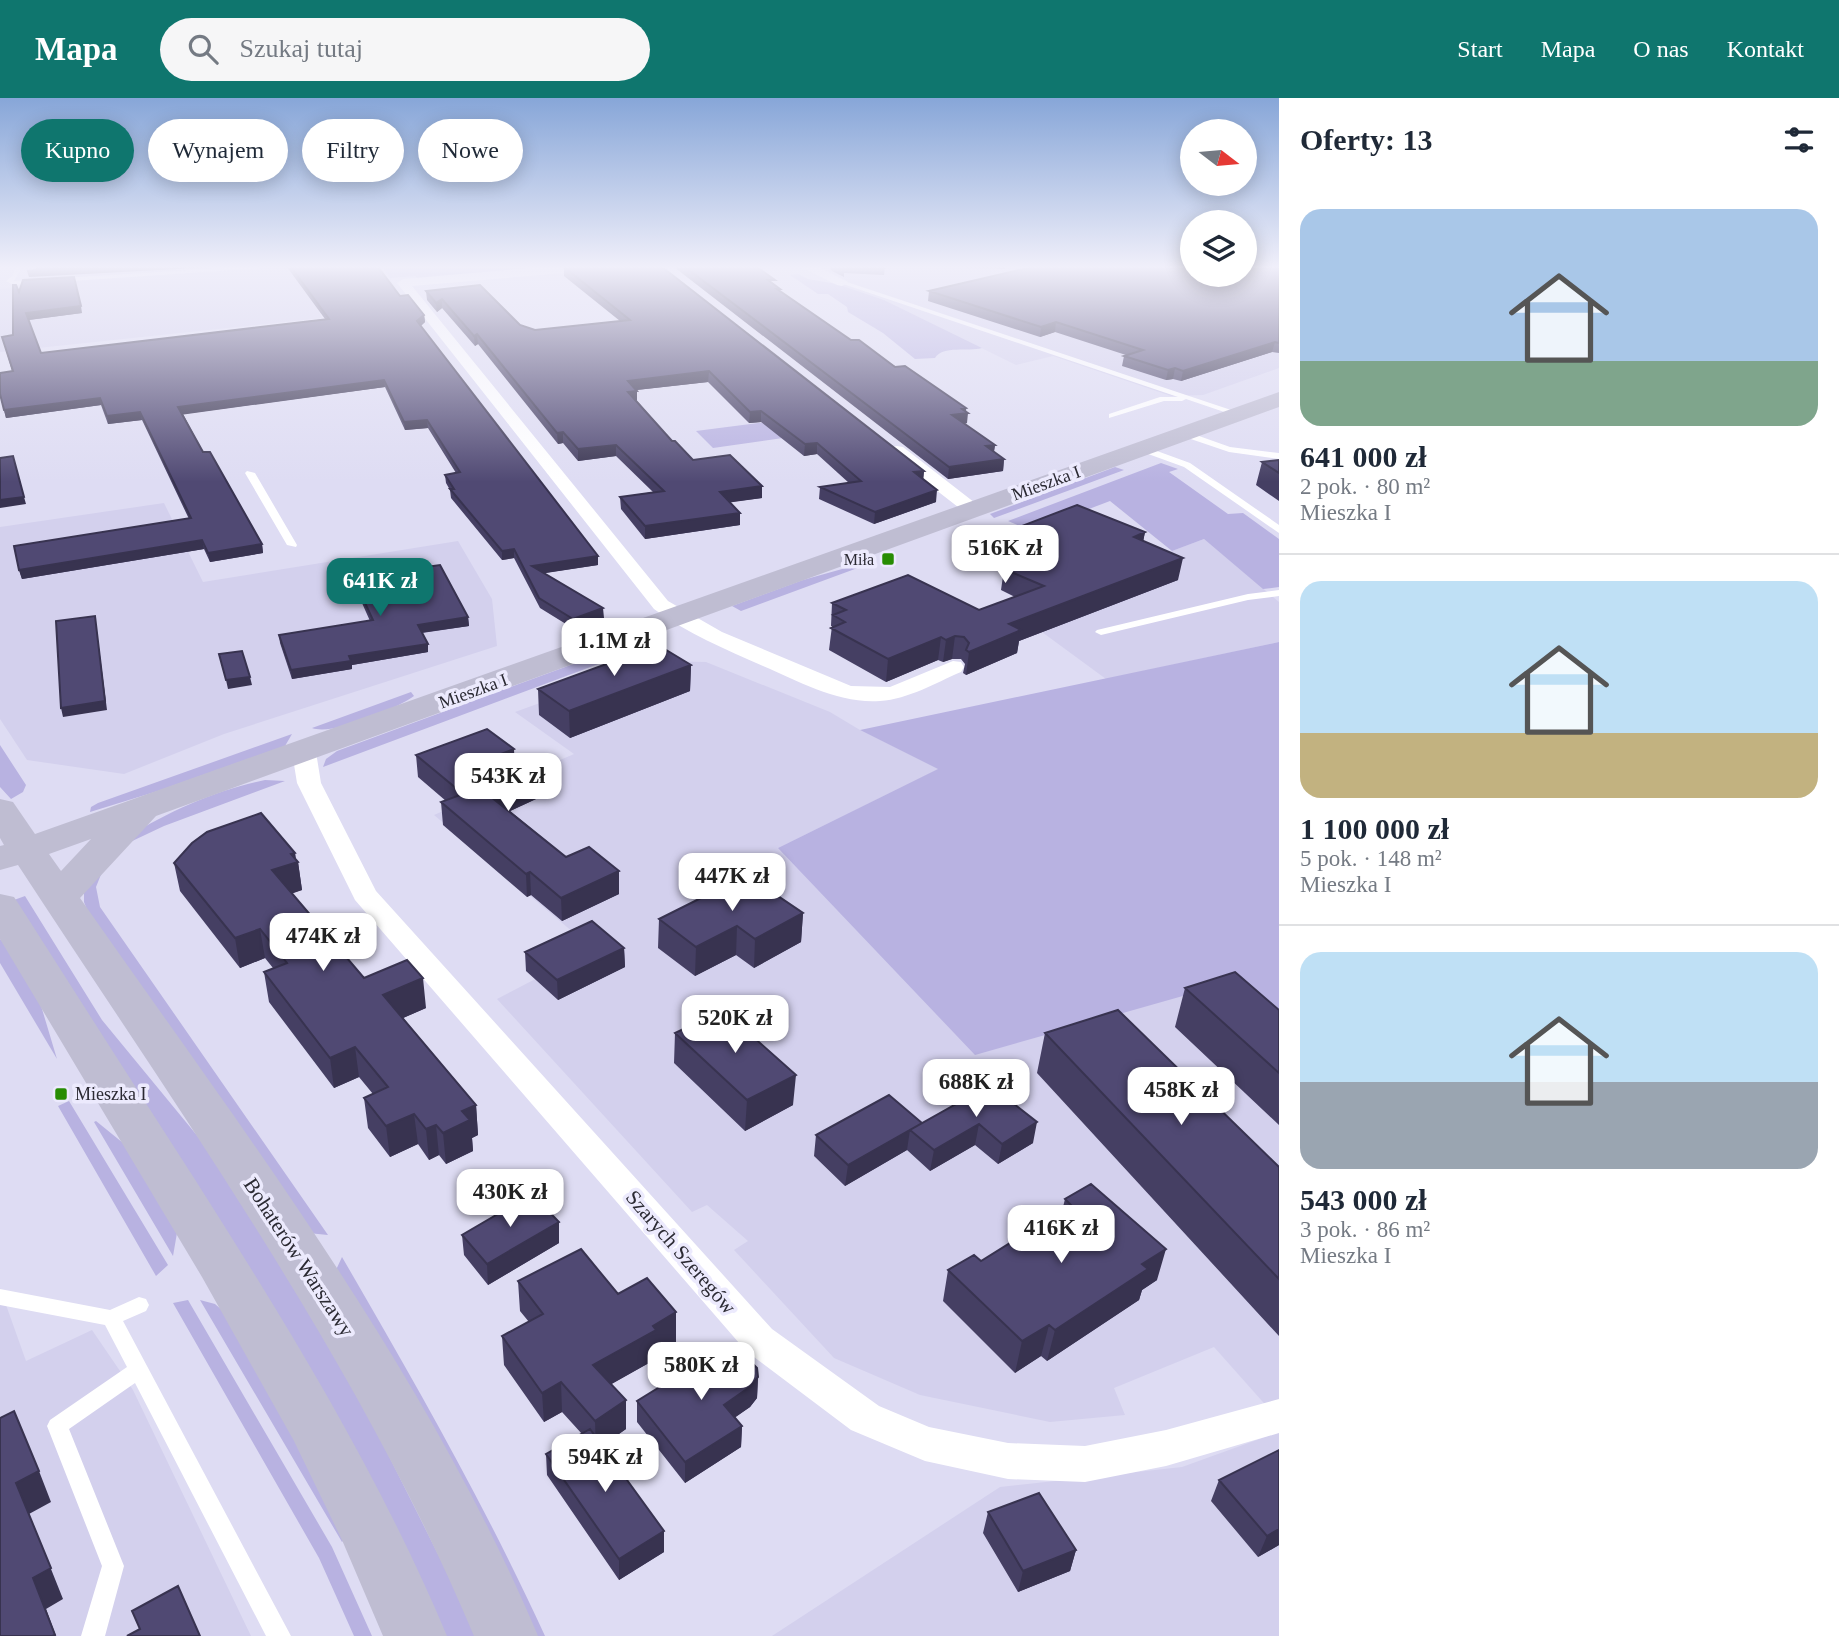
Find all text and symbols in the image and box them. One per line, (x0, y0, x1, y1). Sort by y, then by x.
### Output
search box (160, 18, 650, 81)
icon: search (184, 30, 222, 68)
text: Mapa (35, 31, 118, 67)
text: Szukaj tutaj (240, 34, 363, 63)
text: Start (1457, 36, 1503, 62)
text: Mapa (1541, 36, 1595, 62)
text: O nas (1633, 36, 1689, 62)
text: Kontakt (1727, 36, 1804, 62)
chip: Kupno (21, 119, 134, 182)
chip: Wynajem (148, 119, 288, 182)
chip: Filtry (302, 119, 404, 182)
chip: Nowe (418, 119, 523, 182)
north arrow (1180, 119, 1256, 196)
map controls (1180, 119, 1257, 287)
icon: filters (1780, 121, 1818, 159)
text: Oferty: 13 (1300, 123, 1432, 156)
button: layers (1180, 210, 1257, 287)
icon: home (1496, 255, 1622, 381)
text: 641 000 zł (1300, 440, 1427, 473)
street label: Mieszka I (1009, 461, 1083, 505)
text: 2 pok. · 80 m² (1300, 474, 1430, 499)
text: Mieszka I (1300, 500, 1391, 525)
pin: 516K zł (940, 526, 1070, 585)
text: 516K zł (968, 535, 1042, 560)
place label: Miła (844, 551, 874, 568)
marker: Miła (880, 551, 896, 567)
pin: 641K zł (315, 559, 445, 618)
text: 641K zł (343, 568, 417, 593)
pin: 1.1M zł (549, 618, 679, 678)
icon: home (1496, 627, 1622, 753)
text: 1.1M zł (578, 628, 650, 653)
street label: Mieszka I (436, 669, 510, 713)
pin: 543K zł (443, 754, 573, 813)
text: 543K zł (471, 763, 545, 788)
text: 1 100 000 zł (1300, 812, 1449, 845)
text: 5 pok. · 148 m² (1300, 846, 1442, 871)
pin: 447K zł (667, 854, 797, 913)
text: 447K zł (695, 863, 769, 888)
text: Mieszka I (1300, 872, 1391, 897)
pin: 474K zł (258, 914, 388, 973)
text: 474K zł (286, 923, 360, 948)
pin: 520K zł (670, 996, 800, 1055)
icon: home (1496, 998, 1622, 1124)
text: 520K zł (698, 1005, 772, 1030)
pin: 688K zł (911, 1060, 1041, 1119)
pin: 458K zł (1116, 1068, 1246, 1127)
text: 688K zł (939, 1069, 1013, 1094)
text: 458K zł (1144, 1077, 1218, 1102)
place label: Mieszka I (75, 1084, 146, 1104)
marker: Mieszka I (53, 1086, 69, 1102)
pin: 430K zł (445, 1170, 575, 1229)
street label: Bohaterów Warszawy (239, 1173, 359, 1341)
text: 430K zł (473, 1179, 547, 1204)
text: 543 000 zł (1300, 1183, 1427, 1216)
street label: Szarych Szeregów (621, 1185, 742, 1319)
pin: 416K zł (996, 1206, 1126, 1265)
text: 416K zł (1024, 1215, 1098, 1240)
text: 3 pok. · 86 m² (1300, 1217, 1430, 1242)
text: Mieszka I (1300, 1243, 1391, 1268)
pin: 580K zł (636, 1342, 766, 1402)
text: 580K zł (664, 1352, 738, 1377)
pin: 594K zł (540, 1434, 670, 1494)
text: 594K zł (568, 1444, 642, 1469)

